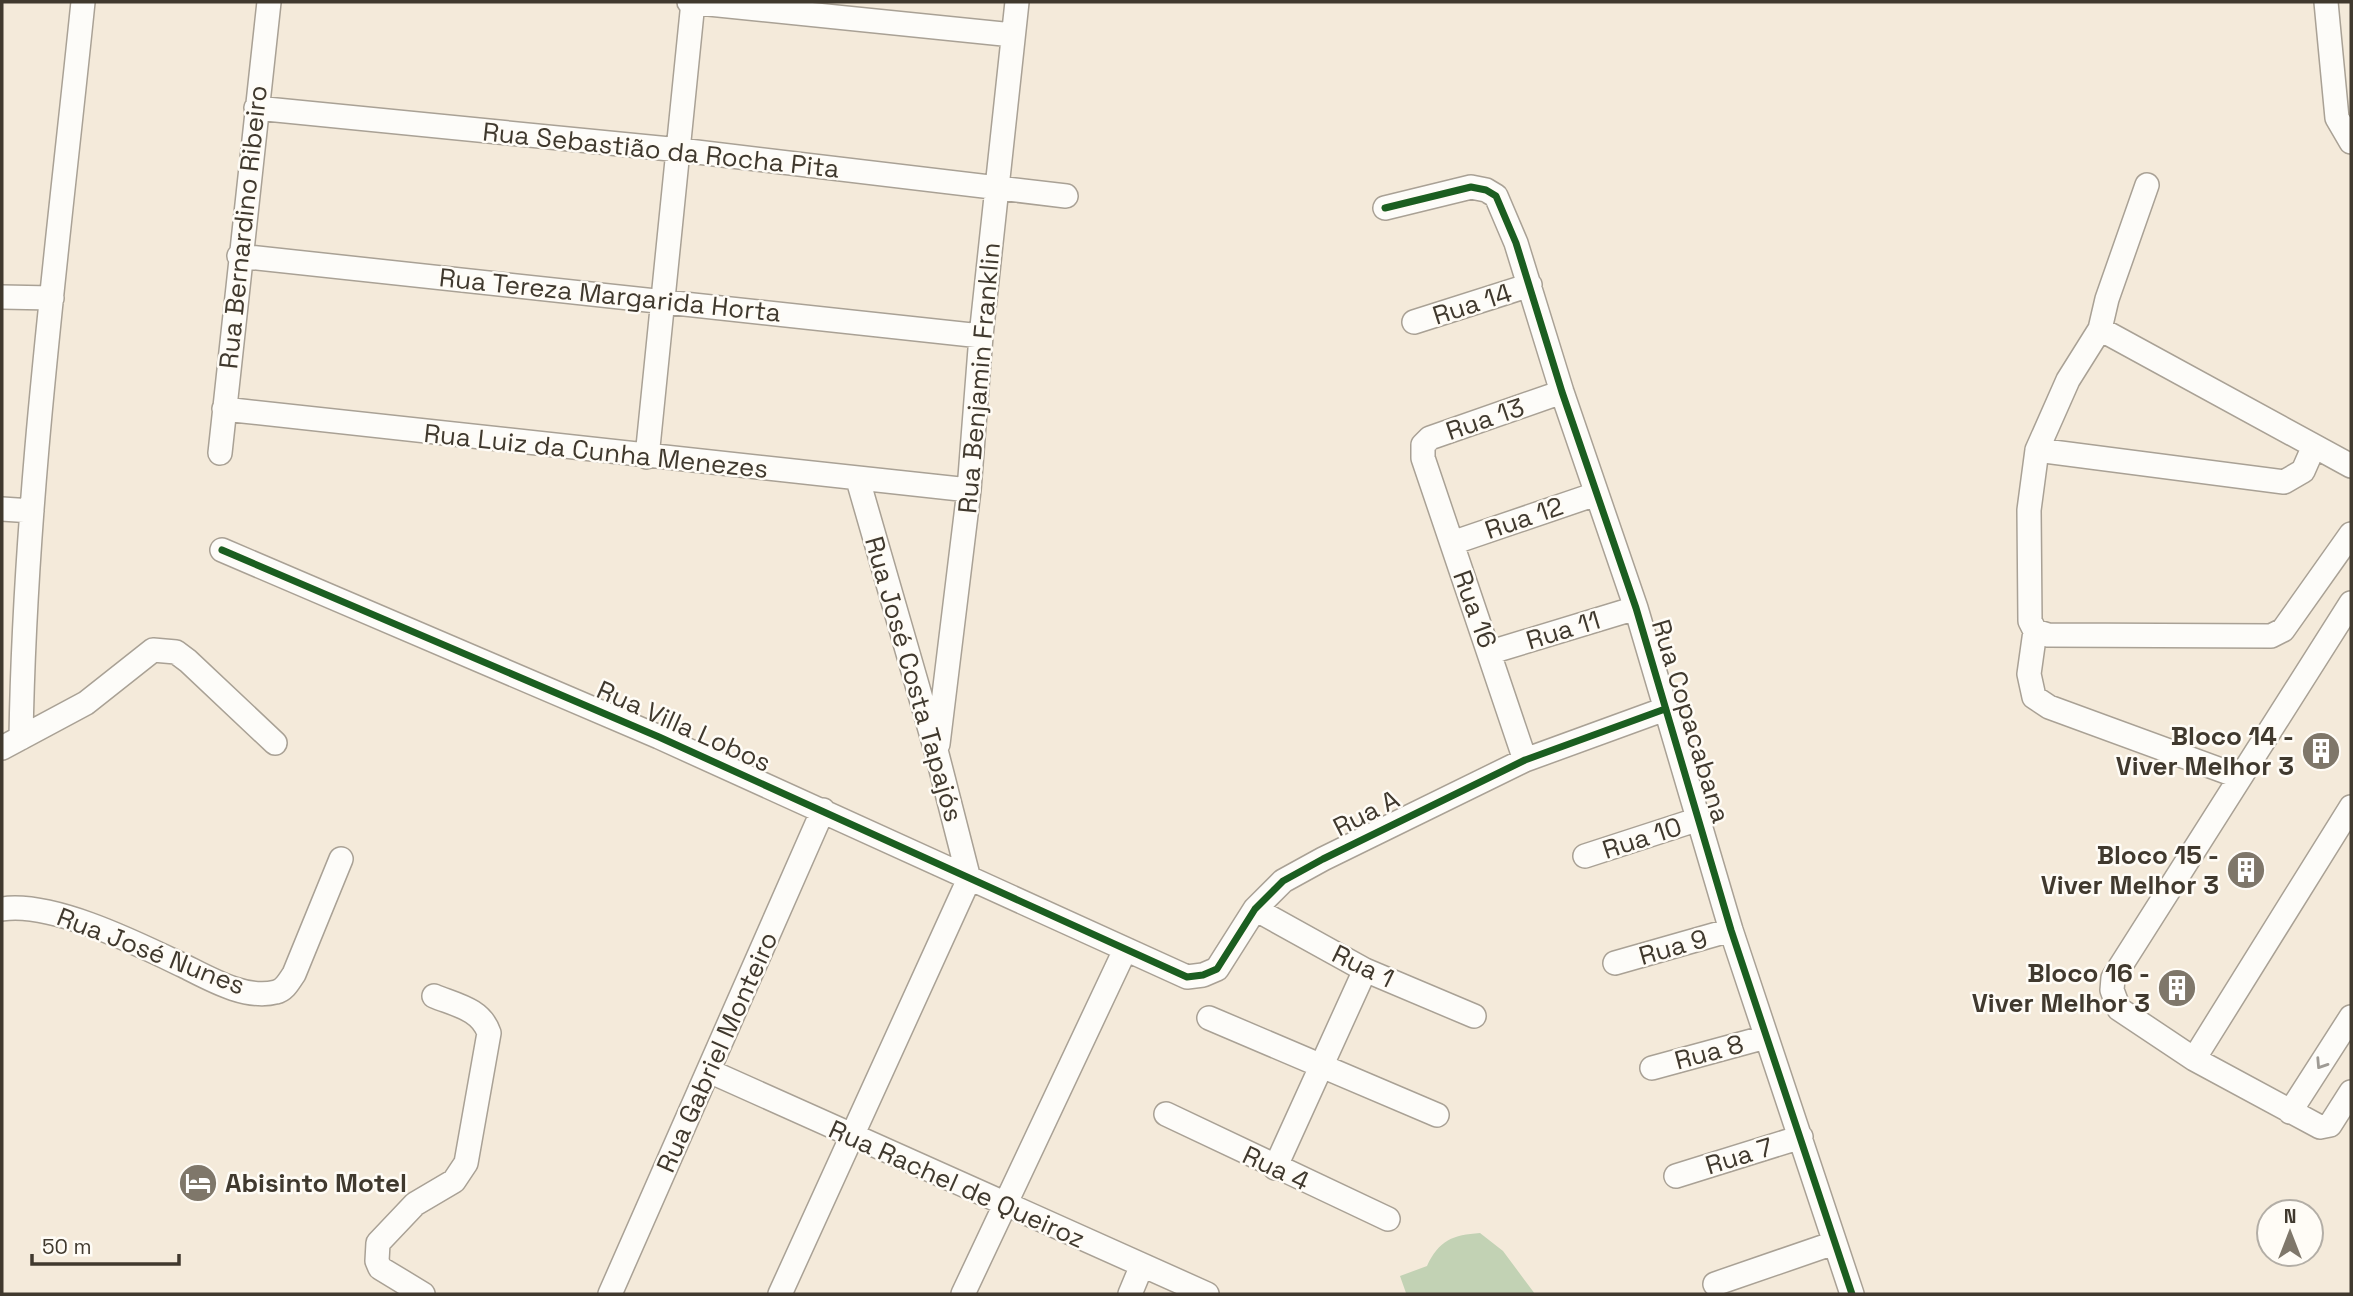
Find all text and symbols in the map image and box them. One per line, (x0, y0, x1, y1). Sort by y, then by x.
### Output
street label: Rua Bernardino Ribeiro (211, 83, 275, 371)
street label: Rua Sebastião da Rocha Pita (481, 114, 841, 186)
street label: Rua Benjamin Franklin (950, 241, 1008, 515)
street label: Rua Tereza Margarida Horta (437, 260, 783, 330)
street label: Rua 14 (1428, 275, 1516, 333)
street label: Rua 13 (1441, 390, 1529, 448)
street label: Rua Luiz da Cunha Menezes (422, 416, 770, 486)
street label: Rua 12 (1480, 489, 1568, 547)
street label: Rua José Costa Tapajós (857, 532, 971, 826)
street label: Rua 16 (1445, 565, 1505, 653)
street label: Rua 11 (1522, 603, 1604, 657)
street label: Rua Copacabana (1644, 615, 1738, 827)
street label: Rua Villa Lobos (592, 672, 776, 780)
place label: Bloco 14 - Viver Melhor 3 (2116, 719, 2294, 783)
building icon: Bloco 14 - Viver Melhor 3 (2300, 730, 2342, 772)
street label: Rua A (1327, 782, 1405, 844)
street label: Rua 10 (1598, 809, 1686, 867)
place label: Bloco 15 - Viver Melhor 3 (2041, 838, 2219, 902)
building icon: Bloco 15 - Viver Melhor 3 (2225, 849, 2267, 891)
street label: Rua José Nunes (52, 900, 250, 1002)
street label: Rua 9 (1635, 921, 1711, 973)
street label: Rua Gabriel Monteiro (649, 926, 785, 1178)
street label: Rua 1 (1326, 937, 1400, 995)
place label: Bloco 16 - Viver Melhor 3 (1972, 956, 2150, 1020)
building icon: Bloco 16 - Viver Melhor 3 (2156, 967, 2198, 1009)
street label: Rua 8 (1671, 1027, 1747, 1077)
one-way arrow (2316, 1056, 2329, 1069)
street label: Rua Rachel de Queiroz (823, 1112, 1091, 1256)
street label: Rua 7 (1701, 1130, 1777, 1182)
street label: Rua 4 (1237, 1138, 1315, 1198)
hotel icon: Abisinto Motel (177, 1162, 219, 1204)
place label: Abisinto Motel (225, 1166, 407, 1200)
north arrow (2255, 1198, 2325, 1268)
text: N (2284, 1204, 2296, 1229)
scale bar (32, 1222, 178, 1266)
text: 50 m (42, 1233, 92, 1260)

